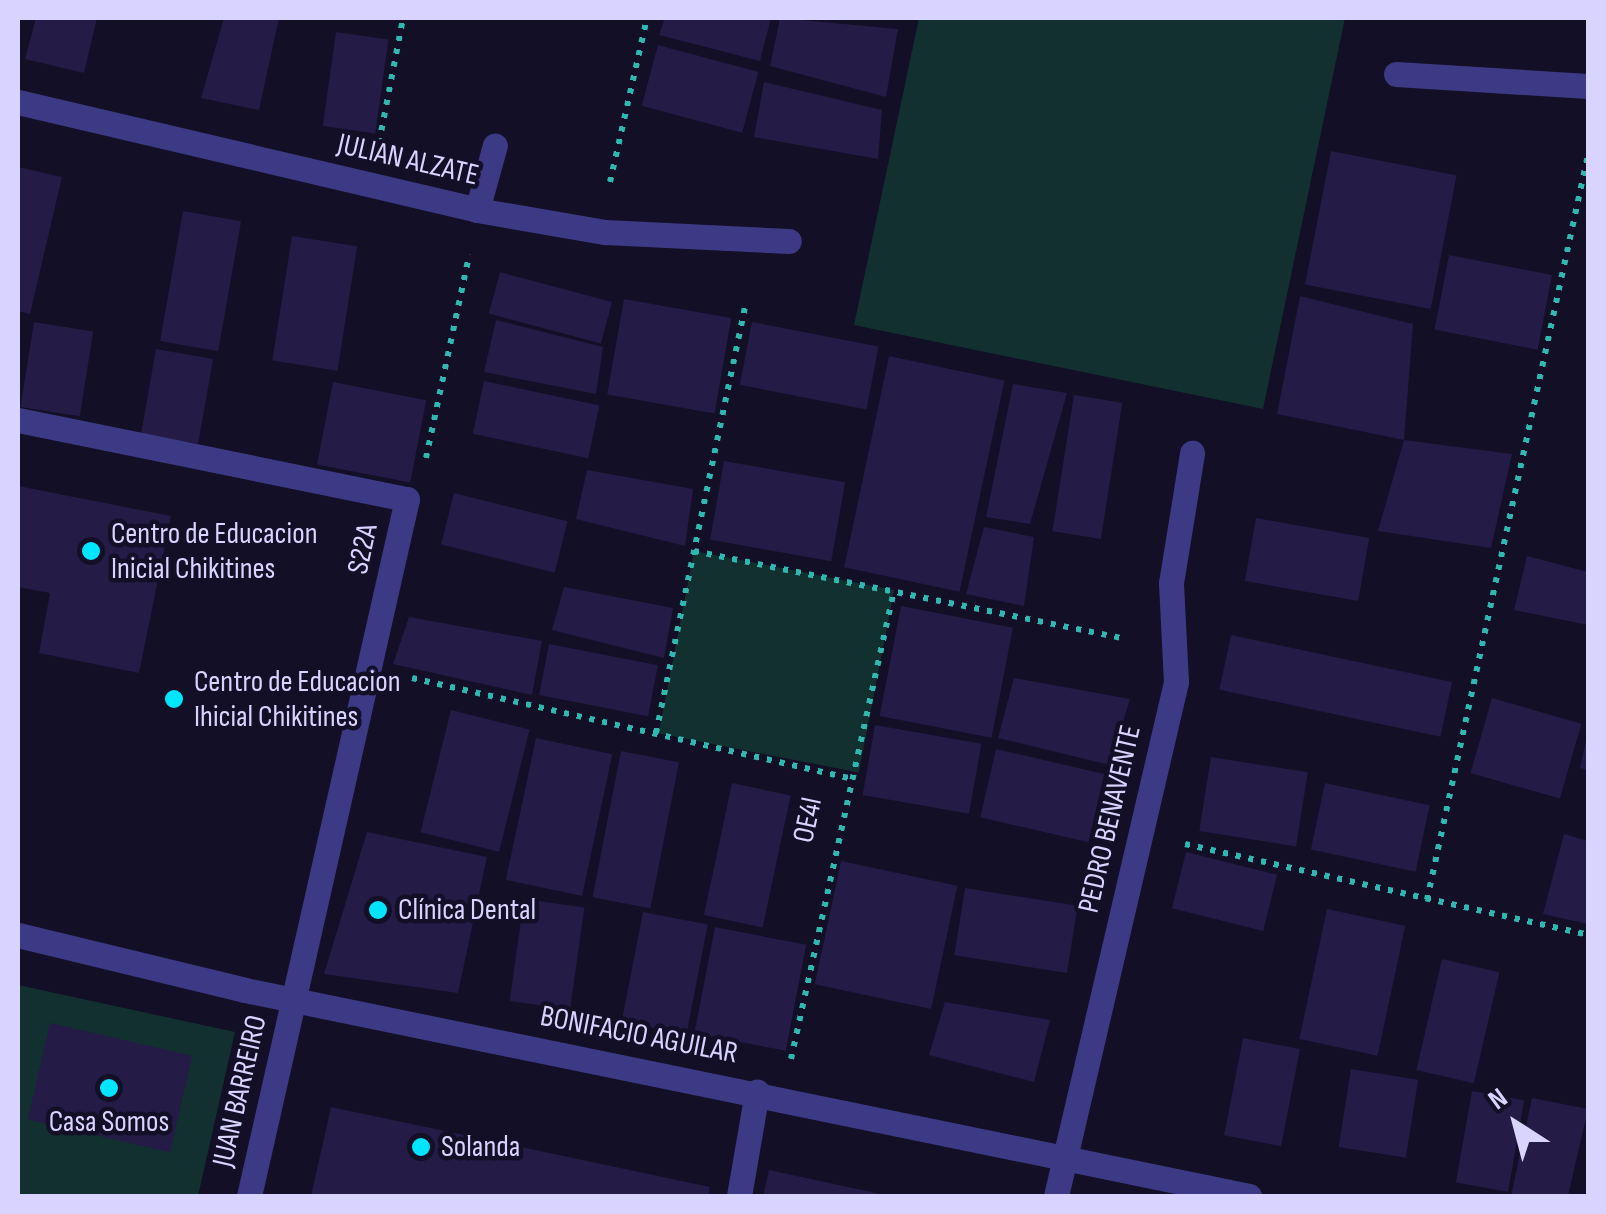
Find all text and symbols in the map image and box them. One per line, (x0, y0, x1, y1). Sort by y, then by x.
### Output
street label: JULIAN ALZATE (334, 126, 482, 194)
place label: Centro de Educacion Inicial Chikitines (111, 516, 317, 586)
street label: S22A (340, 521, 386, 577)
marker: Centro de Educacion Inicial Chikitines (80, 540, 102, 562)
place label: Centro de Educacion Ihicial Chikitines (194, 664, 400, 734)
marker: Centro de Educacion Ihicial Chikitines (163, 688, 185, 710)
street label: PEDRO BENAVENTE (1071, 722, 1149, 916)
street label: OE4I (786, 794, 830, 846)
place label: Clínica Dental (398, 892, 536, 928)
marker: Clínica Dental (367, 899, 389, 921)
street label: BONIFACIO AGUILAR (537, 998, 741, 1072)
street label: JUAN BARREIRO (205, 1012, 275, 1170)
north arrow (1466, 1074, 1566, 1174)
marker: Casa Somos (98, 1077, 120, 1099)
text: N (1482, 1082, 1514, 1117)
place label: Casa Somos (49, 1104, 169, 1140)
place label: Solanda (441, 1129, 520, 1165)
marker: Solanda (410, 1136, 432, 1158)

